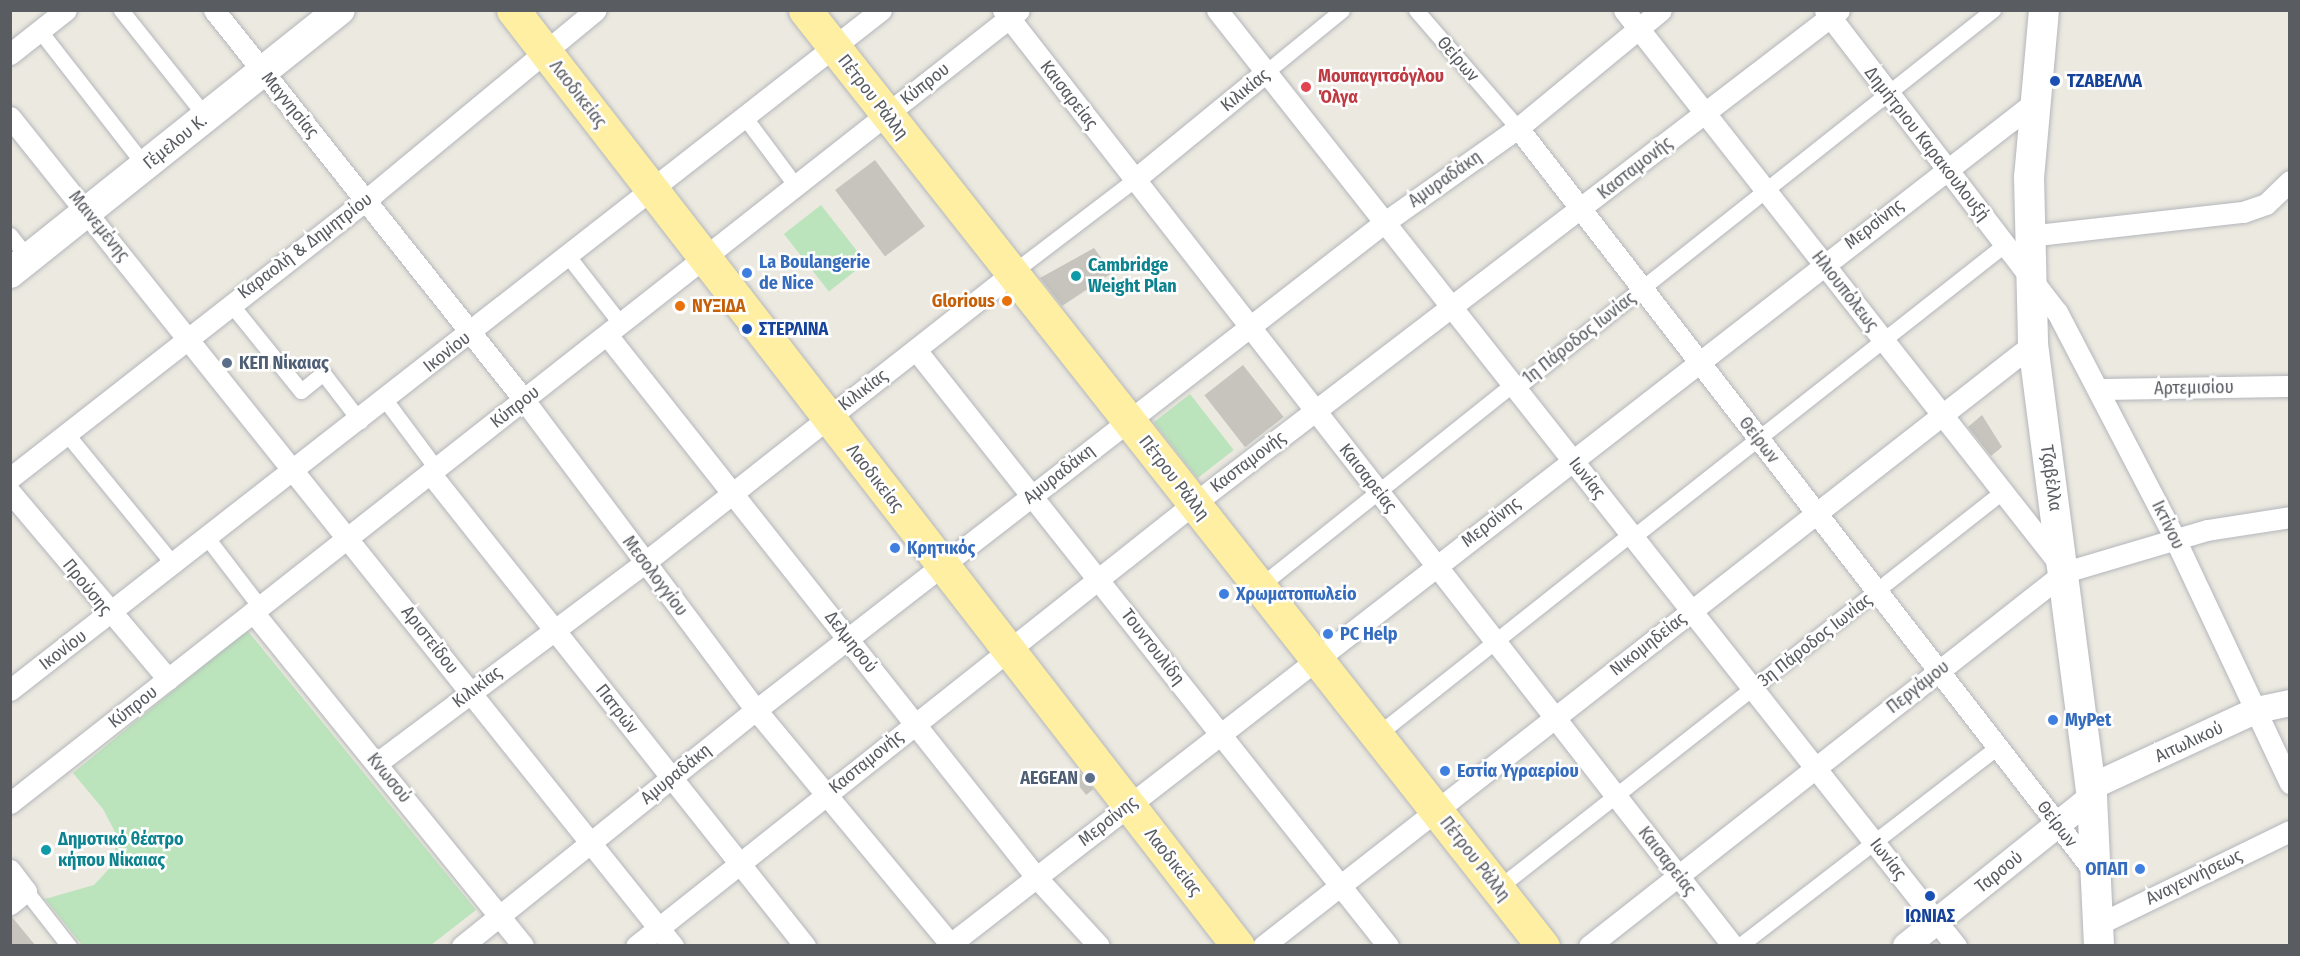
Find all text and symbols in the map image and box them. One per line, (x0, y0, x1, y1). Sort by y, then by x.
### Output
street label: Θείρων (1432, 32, 1484, 86)
street label: Πέτρου Ράλλη (833, 50, 913, 144)
street label: Λαοδικείας (545, 56, 611, 132)
street label: Καισαρείας (1035, 56, 1103, 134)
street label: Κύπρου (896, 58, 954, 110)
street label: Δημήτριου Καρακουλουξή (1860, 62, 1994, 226)
street label: Κιλικίας (1216, 64, 1274, 116)
place label: Μουπαγιτσόγλου Όλγα (1318, 66, 1444, 109)
street label: Μαγνησίας (257, 68, 323, 142)
place label: ΤΖΑΒΕΛΛΑ (2067, 70, 2142, 92)
marker: ΤΖΑΒΕΛΛΑ (2048, 74, 2062, 88)
marker: Μουπαγιτσόγλου Όλγα (1299, 80, 1313, 94)
street label: Γέμελου Κ. (139, 110, 211, 174)
street label: Κασταμονής (1593, 132, 1677, 204)
street label: Αμυραδάκη (1404, 146, 1486, 212)
street label: Μαινεμένης (64, 186, 134, 266)
street label: Καραολή & Δημητρίου (234, 188, 376, 304)
street label: Μερσίνης (1840, 194, 1908, 254)
street label: Ηλιουπόλεως (1807, 247, 1883, 335)
place label: La Boulangerie de Nice (759, 252, 870, 294)
place label: Cambridge Weight Plan (1088, 255, 1177, 298)
marker: La Boulangerie de Nice (740, 266, 754, 280)
marker: Cambridge Weight Plan (1069, 269, 1083, 283)
street label: 1η Πάροδος Ιωνίας (1518, 287, 1640, 389)
place label: Glorious (932, 290, 995, 312)
marker: Glorious (1000, 294, 1014, 308)
place label: ΝΥΞΙΔΑ (692, 295, 745, 317)
marker: ΝΥΞΙΔΑ (673, 299, 687, 313)
place label: ΣΤΕΡΛΙΝΑ (759, 318, 828, 340)
marker: ΣΤΕΡΛΙΝΑ (740, 322, 754, 336)
street label: Ικονίου (419, 327, 475, 377)
place label: ΚΕΠ Νίκαιας (239, 352, 329, 374)
marker: ΚΕΠ Νίκαιας (220, 356, 234, 370)
street label: Κιλικίας (834, 364, 892, 416)
street label: Αρτεμισίου (2154, 377, 2234, 399)
street label: Κύπρου (486, 381, 544, 433)
street label: Θείρων (1734, 412, 1784, 468)
street label: Κασταμονής (1206, 427, 1290, 497)
street label: Πέτρου Ράλλη (1134, 431, 1214, 525)
street label: Καισαρείας (1334, 439, 1402, 517)
street label: Λαοδικείας (842, 440, 908, 516)
street label: Αμυραδάκη (1019, 440, 1099, 508)
street label: Τζαβέλλα (2036, 444, 2066, 512)
street label: Ιωνίας (1564, 453, 1610, 503)
street label: Μερσίνης (1457, 492, 1525, 552)
street label: Ικτίνου (2147, 497, 2189, 553)
street label: Μεσολογγίου (618, 532, 692, 620)
place label: Κρητικός (907, 537, 975, 559)
marker: Κρητικός (888, 541, 902, 555)
street label: Προύσης (58, 555, 116, 619)
place label: Χρωματοπωλείο (1236, 583, 1357, 605)
marker: Χρωματοπωλείο (1217, 587, 1231, 601)
street label: 3η Πάροδος Ιωνίας (1754, 589, 1876, 691)
street label: Αριστείδου (397, 602, 463, 678)
street label: Τουντουλίδη (1117, 605, 1189, 689)
street label: Δελμησού (820, 607, 882, 677)
street label: Νικομηδείας (1606, 607, 1690, 681)
place label: PC Help (1340, 623, 1398, 645)
street label: Ικονίου (35, 625, 91, 675)
marker: PC Help (1321, 627, 1335, 641)
street label: Περγάμου (1882, 656, 1954, 718)
street label: Κιλικίας (448, 661, 506, 713)
street label: Πατρών (591, 680, 643, 738)
street label: Κύπρου (104, 681, 162, 733)
place label: MyPet (2065, 709, 2111, 731)
marker: MyPet (2046, 713, 2060, 727)
street label: Αιτωλικού (2151, 717, 2227, 767)
street label: Κασταμονής (825, 726, 907, 798)
street label: Αμυραδάκη (636, 739, 716, 809)
street label: Κνωσού (362, 749, 416, 807)
place label: Εστία Υγραερίου (1457, 760, 1579, 782)
marker: Εστία Υγραερίου (1438, 764, 1452, 778)
place label: AEGEAN (1020, 767, 1078, 789)
marker: AEGEAN (1083, 771, 1097, 785)
street label: Μερσίνης (1074, 791, 1142, 851)
street label: Θείρων (2032, 796, 2082, 852)
street label: Πέτρου Ράλλη (1435, 812, 1515, 906)
street label: Καισαρείας (1633, 822, 1701, 900)
street label: Λαοδικείας (1140, 824, 1206, 900)
place label: Δημοτικό θέατρο κήπου Νίκαιας (58, 829, 184, 872)
street label: Ιωνίας (1865, 834, 1911, 884)
marker: Δημοτικό θέατρο κήπου Νίκαιας (39, 843, 53, 857)
street label: Αναγεννήσεως (2142, 844, 2246, 910)
street label: Ταρσού (1971, 846, 2027, 898)
place label: ΟΠΑΠ (2085, 858, 2128, 880)
marker: ΟΠΑΠ (2133, 862, 2147, 876)
marker: ΙΩΝΙΑΣ (1923, 889, 1937, 903)
place label: ΙΩΝΙΑΣ (1905, 905, 1955, 927)

